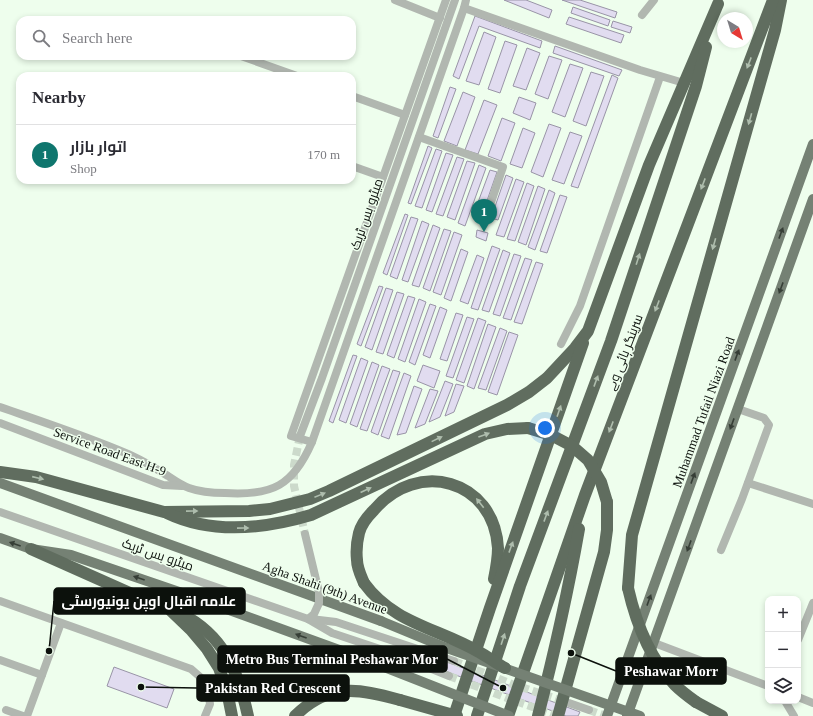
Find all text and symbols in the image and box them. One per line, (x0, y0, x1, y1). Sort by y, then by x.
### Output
north arrow (717, 12, 753, 48)
search box (16, 16, 356, 60)
icon: search (30, 27, 52, 49)
text: Search here (62, 30, 132, 46)
one-way arrow (746, 57, 752, 69)
text: Nearby (32, 88, 86, 107)
one-way arrow (747, 113, 753, 125)
text: اتوار بازار (70, 139, 127, 155)
text: 1 (42, 147, 48, 162)
text: 170 m (307, 147, 340, 162)
text: Shop (70, 161, 97, 176)
street label: میٹرو بس ٹریک (347, 176, 386, 252)
one-way arrow (699, 179, 705, 191)
pin: 1 (471, 199, 497, 232)
one-way arrow (778, 226, 784, 238)
one-way arrow (711, 238, 717, 250)
one-way arrow (635, 252, 641, 264)
one-way arrow (778, 283, 784, 295)
one-way arrow (653, 300, 659, 312)
street label: سرینگر ہائی وے (603, 312, 647, 393)
street label: Muhammad Tufail Niazi Road (669, 334, 738, 490)
one-way arrow (734, 349, 740, 361)
one-way arrow (593, 375, 599, 387)
one-way arrow (557, 404, 563, 416)
your location (535, 418, 555, 438)
one-way arrow (729, 418, 735, 430)
one-way arrow (607, 422, 613, 434)
street label: Service Road East H-9 (51, 424, 168, 479)
one-way arrow (478, 432, 490, 438)
one-way arrow (431, 436, 443, 442)
one-way arrow (691, 471, 697, 483)
one-way arrow (32, 476, 45, 482)
one-way arrow (360, 487, 371, 493)
one-way arrow (314, 492, 325, 498)
one-way arrow (476, 498, 484, 509)
one-way arrow (186, 508, 199, 514)
one-way arrow (543, 510, 549, 522)
one-way arrow (237, 524, 249, 531)
street label: میٹرو بس ٹریک (120, 535, 196, 574)
one-way arrow (8, 540, 20, 546)
one-way arrow (509, 540, 515, 552)
one-way arrow (685, 541, 691, 553)
street label: Agha Shahi (9th) Avenue (260, 558, 389, 617)
one-way arrow (133, 575, 145, 581)
callout: علامہ اقبال اوپن یونیورسٹی (54, 588, 245, 614)
one-way arrow (647, 593, 653, 605)
text: علامہ اقبال اوپن یونیورسٹی (62, 594, 236, 612)
map controls (765, 596, 801, 704)
button: + (765, 596, 801, 632)
button: − (765, 632, 801, 668)
one-way arrow (295, 633, 307, 639)
one-way arrow (500, 633, 506, 645)
callout: Metro Bus Terminal Peshawar Mor (218, 646, 447, 672)
text: Metro Bus Terminal Peshawar Mor (226, 652, 438, 667)
callout: Peshawar Morr (616, 658, 726, 684)
text: Peshawar Morr (624, 664, 718, 679)
button: layers (765, 668, 801, 704)
callout: Pakistan Red Crescent (197, 675, 349, 701)
text: Pakistan Red Crescent (205, 681, 341, 696)

